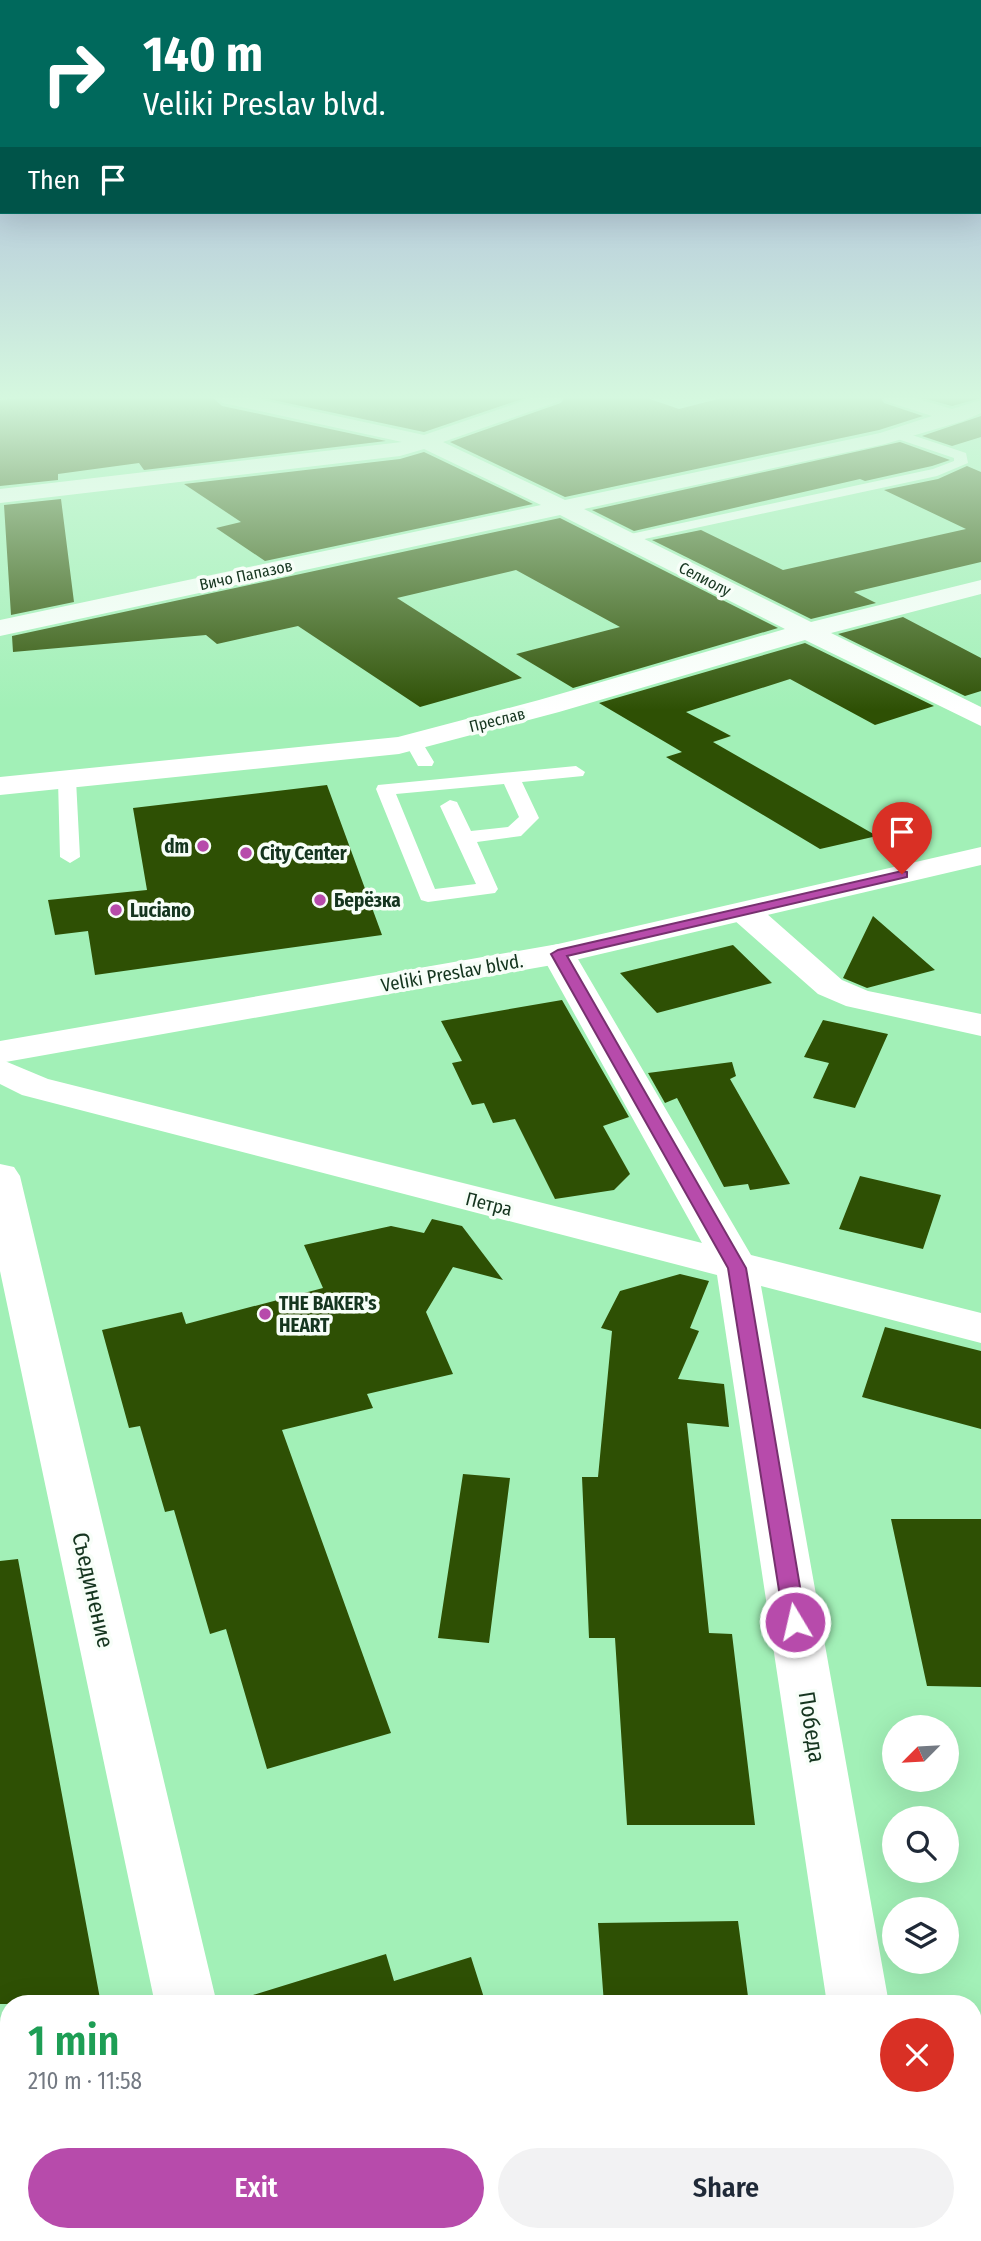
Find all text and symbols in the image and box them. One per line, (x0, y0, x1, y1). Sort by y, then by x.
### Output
text: 140 m (143, 25, 263, 84)
icon: right (28, 28, 119, 119)
text: Veliki Preslav blvd. (143, 85, 386, 123)
icon: arrive (94, 161, 132, 199)
text: Then (28, 165, 80, 196)
street label: Вичо Папазов (198, 556, 294, 594)
street label: Селиолу (676, 558, 735, 601)
street label: Преслав (467, 704, 527, 736)
pin (872, 802, 932, 874)
icon: arrive (883, 813, 921, 851)
place label: dm (164, 835, 189, 858)
marker: dm (195, 838, 211, 854)
place label: City Center (260, 842, 348, 865)
marker: City Center (238, 845, 254, 861)
place label: Берёзка (334, 889, 401, 912)
marker: Берёзка (312, 892, 328, 908)
place label: Luciano (130, 899, 191, 922)
marker: Luciano (108, 902, 124, 918)
street label: Veliki Preslav blvd. (379, 949, 525, 997)
street label: Петра (463, 1187, 515, 1221)
place label: THE BAKER's HEART (279, 1292, 377, 1337)
marker: THE BAKER's HEART (257, 1306, 273, 1322)
street label: Съединение (66, 1530, 120, 1650)
position arrow (758, 1585, 832, 1659)
street label: Победа (793, 1689, 831, 1765)
north arrow (882, 1715, 959, 1792)
map controls (882, 1715, 959, 1974)
button: search (882, 1806, 959, 1883)
button: layers (882, 1897, 959, 1974)
text: 1 min (28, 2016, 119, 2066)
button: close (880, 2018, 954, 2092)
text: 210 m · 11:58 (28, 2067, 142, 2095)
button: Exit (28, 2148, 484, 2228)
button: Share (498, 2148, 954, 2228)

